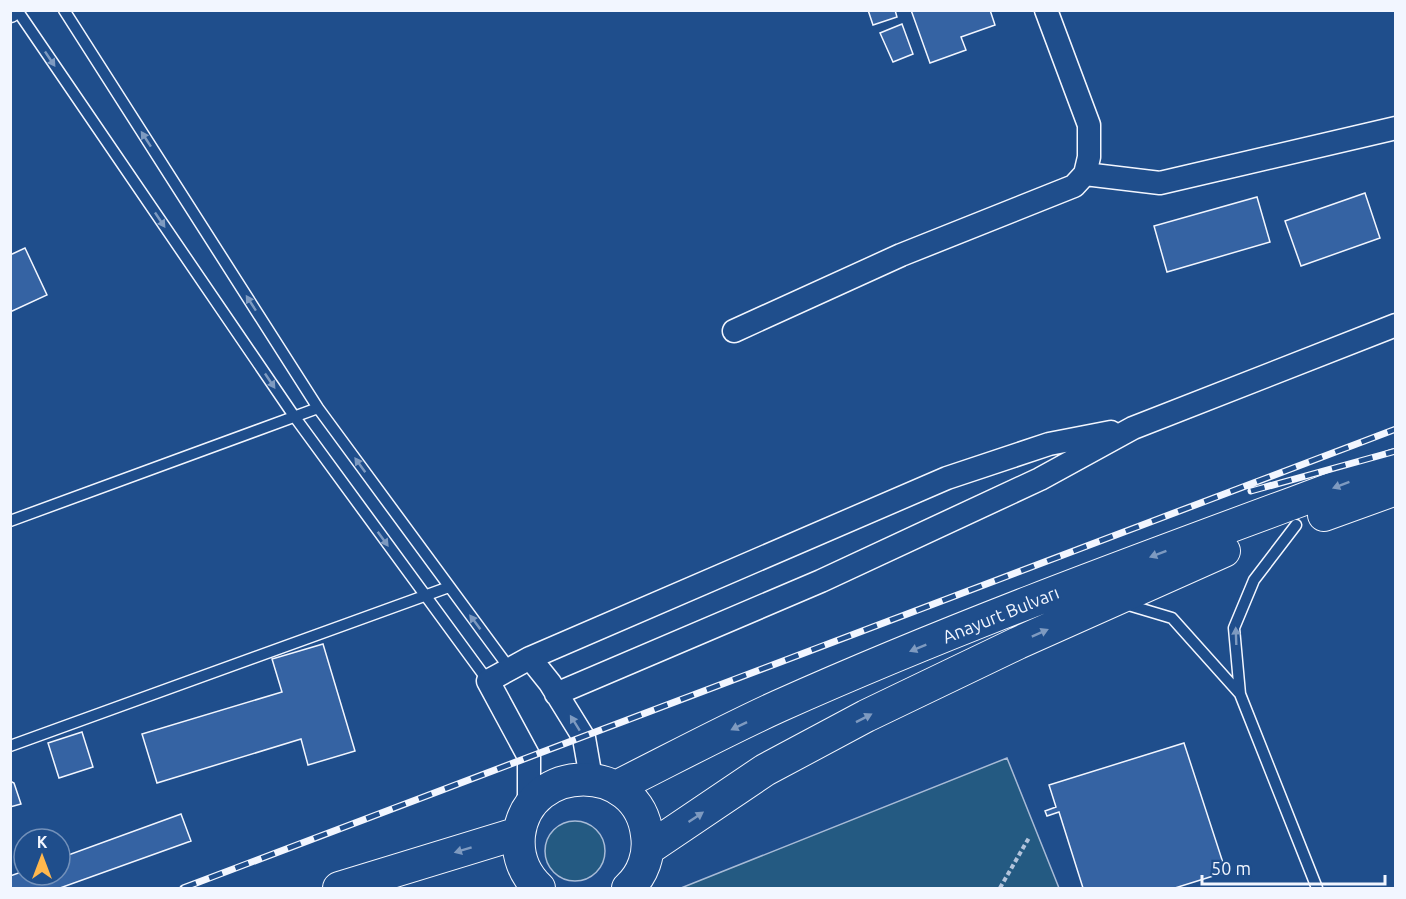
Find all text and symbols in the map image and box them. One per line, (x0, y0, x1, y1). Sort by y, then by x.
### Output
one-way arrow (44, 50, 56, 66)
one-way arrow (140, 131, 151, 147)
one-way arrow (154, 211, 166, 227)
one-way arrow (245, 295, 256, 311)
one-way arrow (264, 372, 276, 388)
one-way arrow (354, 457, 366, 472)
one-way arrow (1332, 481, 1350, 491)
one-way arrow (377, 531, 389, 547)
one-way arrow (1149, 550, 1167, 559)
street label: Anayurt Bulvarı (939, 582, 1062, 647)
one-way arrow (470, 614, 482, 629)
one-way arrow (1231, 627, 1240, 646)
one-way arrow (1031, 629, 1048, 638)
one-way arrow (909, 644, 927, 653)
one-way arrow (855, 713, 872, 722)
one-way arrow (569, 715, 580, 731)
one-way arrow (731, 721, 748, 730)
one-way arrow (688, 812, 704, 823)
north arrow (12, 827, 72, 887)
text: K (37, 833, 48, 851)
one-way arrow (454, 845, 472, 855)
scale bar (1202, 848, 1385, 886)
text: 50 m (1211, 858, 1251, 878)

